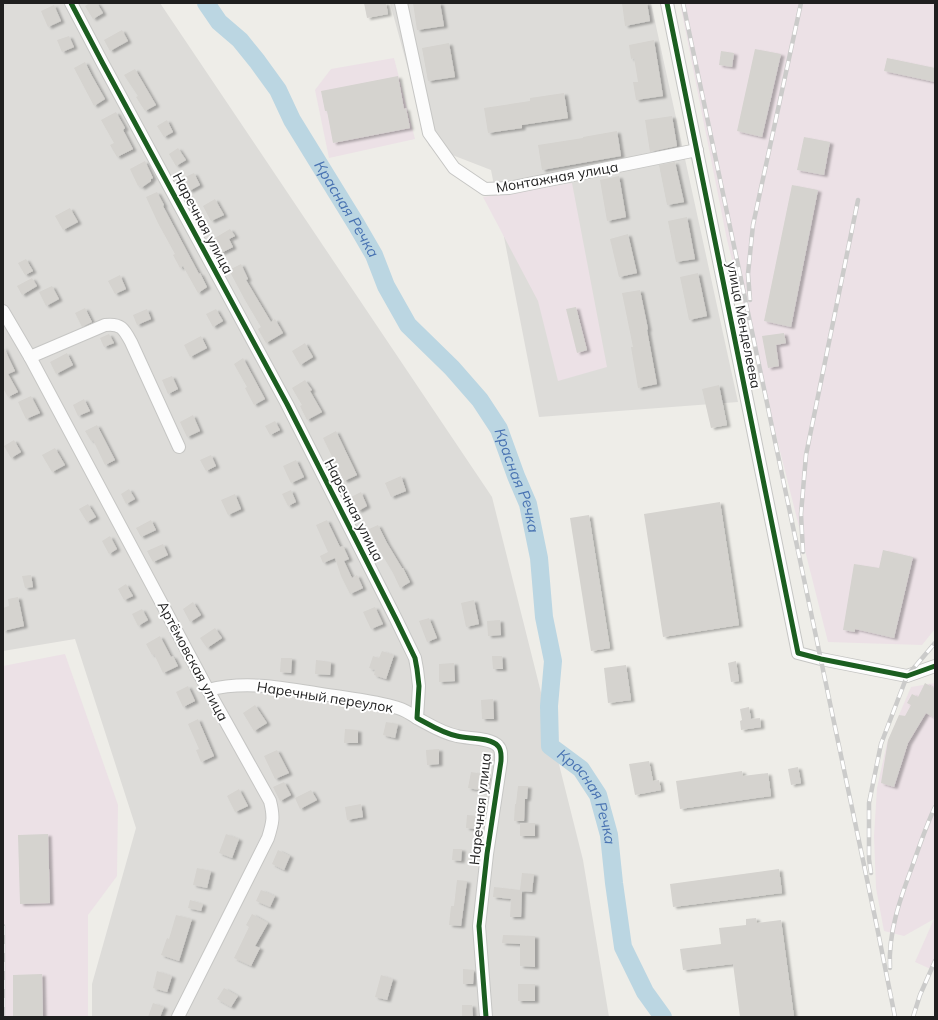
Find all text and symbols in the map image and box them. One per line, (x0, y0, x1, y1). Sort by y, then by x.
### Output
water label: Красная Речка (310, 157, 383, 261)
street label: Монтажная улица (494, 157, 620, 197)
street label: Наречная улица (169, 169, 237, 277)
street label: улица Менделеева (723, 260, 765, 390)
water label: Красная Речка (491, 426, 544, 534)
street label: Наречная улица (320, 456, 388, 564)
street label: Артёмовская улица (154, 598, 232, 724)
street label: Наречный переулок (256, 677, 395, 717)
water label: Красная Речка (554, 745, 620, 845)
street label: Наречная улица (465, 752, 495, 866)

